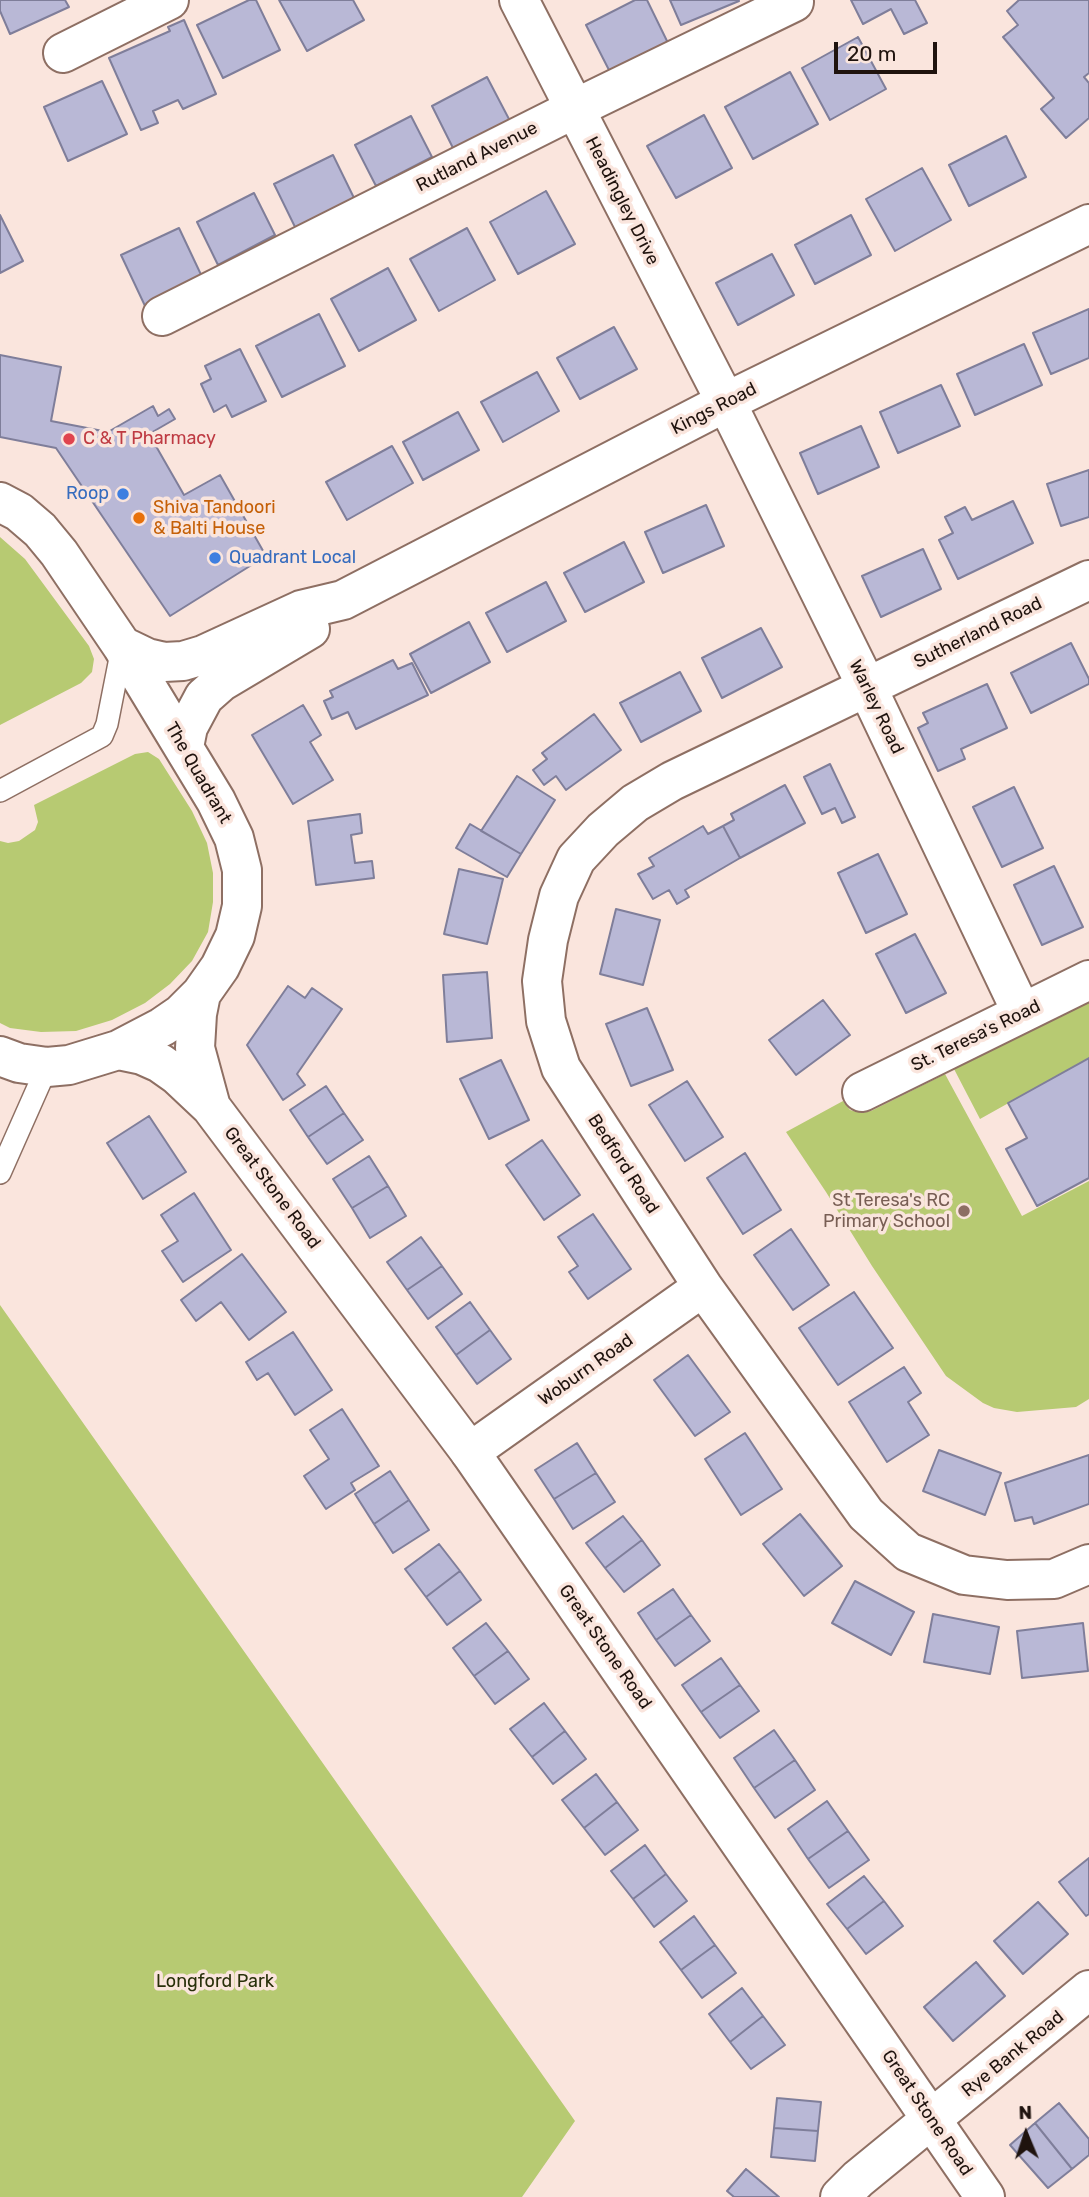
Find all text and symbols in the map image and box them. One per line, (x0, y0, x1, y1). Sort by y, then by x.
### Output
scale bar (837, 28, 940, 72)
text: 20 m (847, 41, 896, 66)
street label: Rutland Avenue (413, 117, 541, 197)
street label: Headingley Drive (580, 133, 664, 269)
street label: Kings Road (668, 378, 760, 440)
place label: C & T Pharmacy (83, 428, 216, 450)
marker: C & T Pharmacy (61, 431, 77, 447)
place label: Roop (66, 483, 109, 505)
marker: Roop (115, 486, 131, 502)
place label: Shiva Tandoori & Balti House (153, 497, 276, 540)
marker: Shiva Tandoori & Balti House (131, 510, 147, 526)
place label: Quadrant Local (229, 547, 356, 569)
marker: Quadrant Local (207, 550, 223, 566)
street label: Sutherland Road (910, 593, 1046, 673)
street label: Warley Road (844, 656, 908, 758)
street label: The Quadrant (160, 718, 236, 828)
street label: St. Teresa's Road (908, 995, 1044, 1077)
street label: Bedford Road (583, 1110, 663, 1218)
street label: Great Stone Road (219, 1123, 325, 1253)
place label: St Teresa's RC Primary School (823, 1190, 950, 1232)
marker: St Teresa's RC Primary School (956, 1203, 972, 1219)
street label: Woburn Road (534, 1329, 638, 1411)
street label: Great Stone Road (554, 1581, 656, 1713)
park label: Longford Park (156, 1971, 274, 1993)
street label: Rye Bank Road (958, 2006, 1068, 2102)
street label: Great Stone Road (877, 2046, 977, 2180)
north arrow (991, 2099, 1061, 2169)
text: N (1018, 2101, 1032, 2124)

